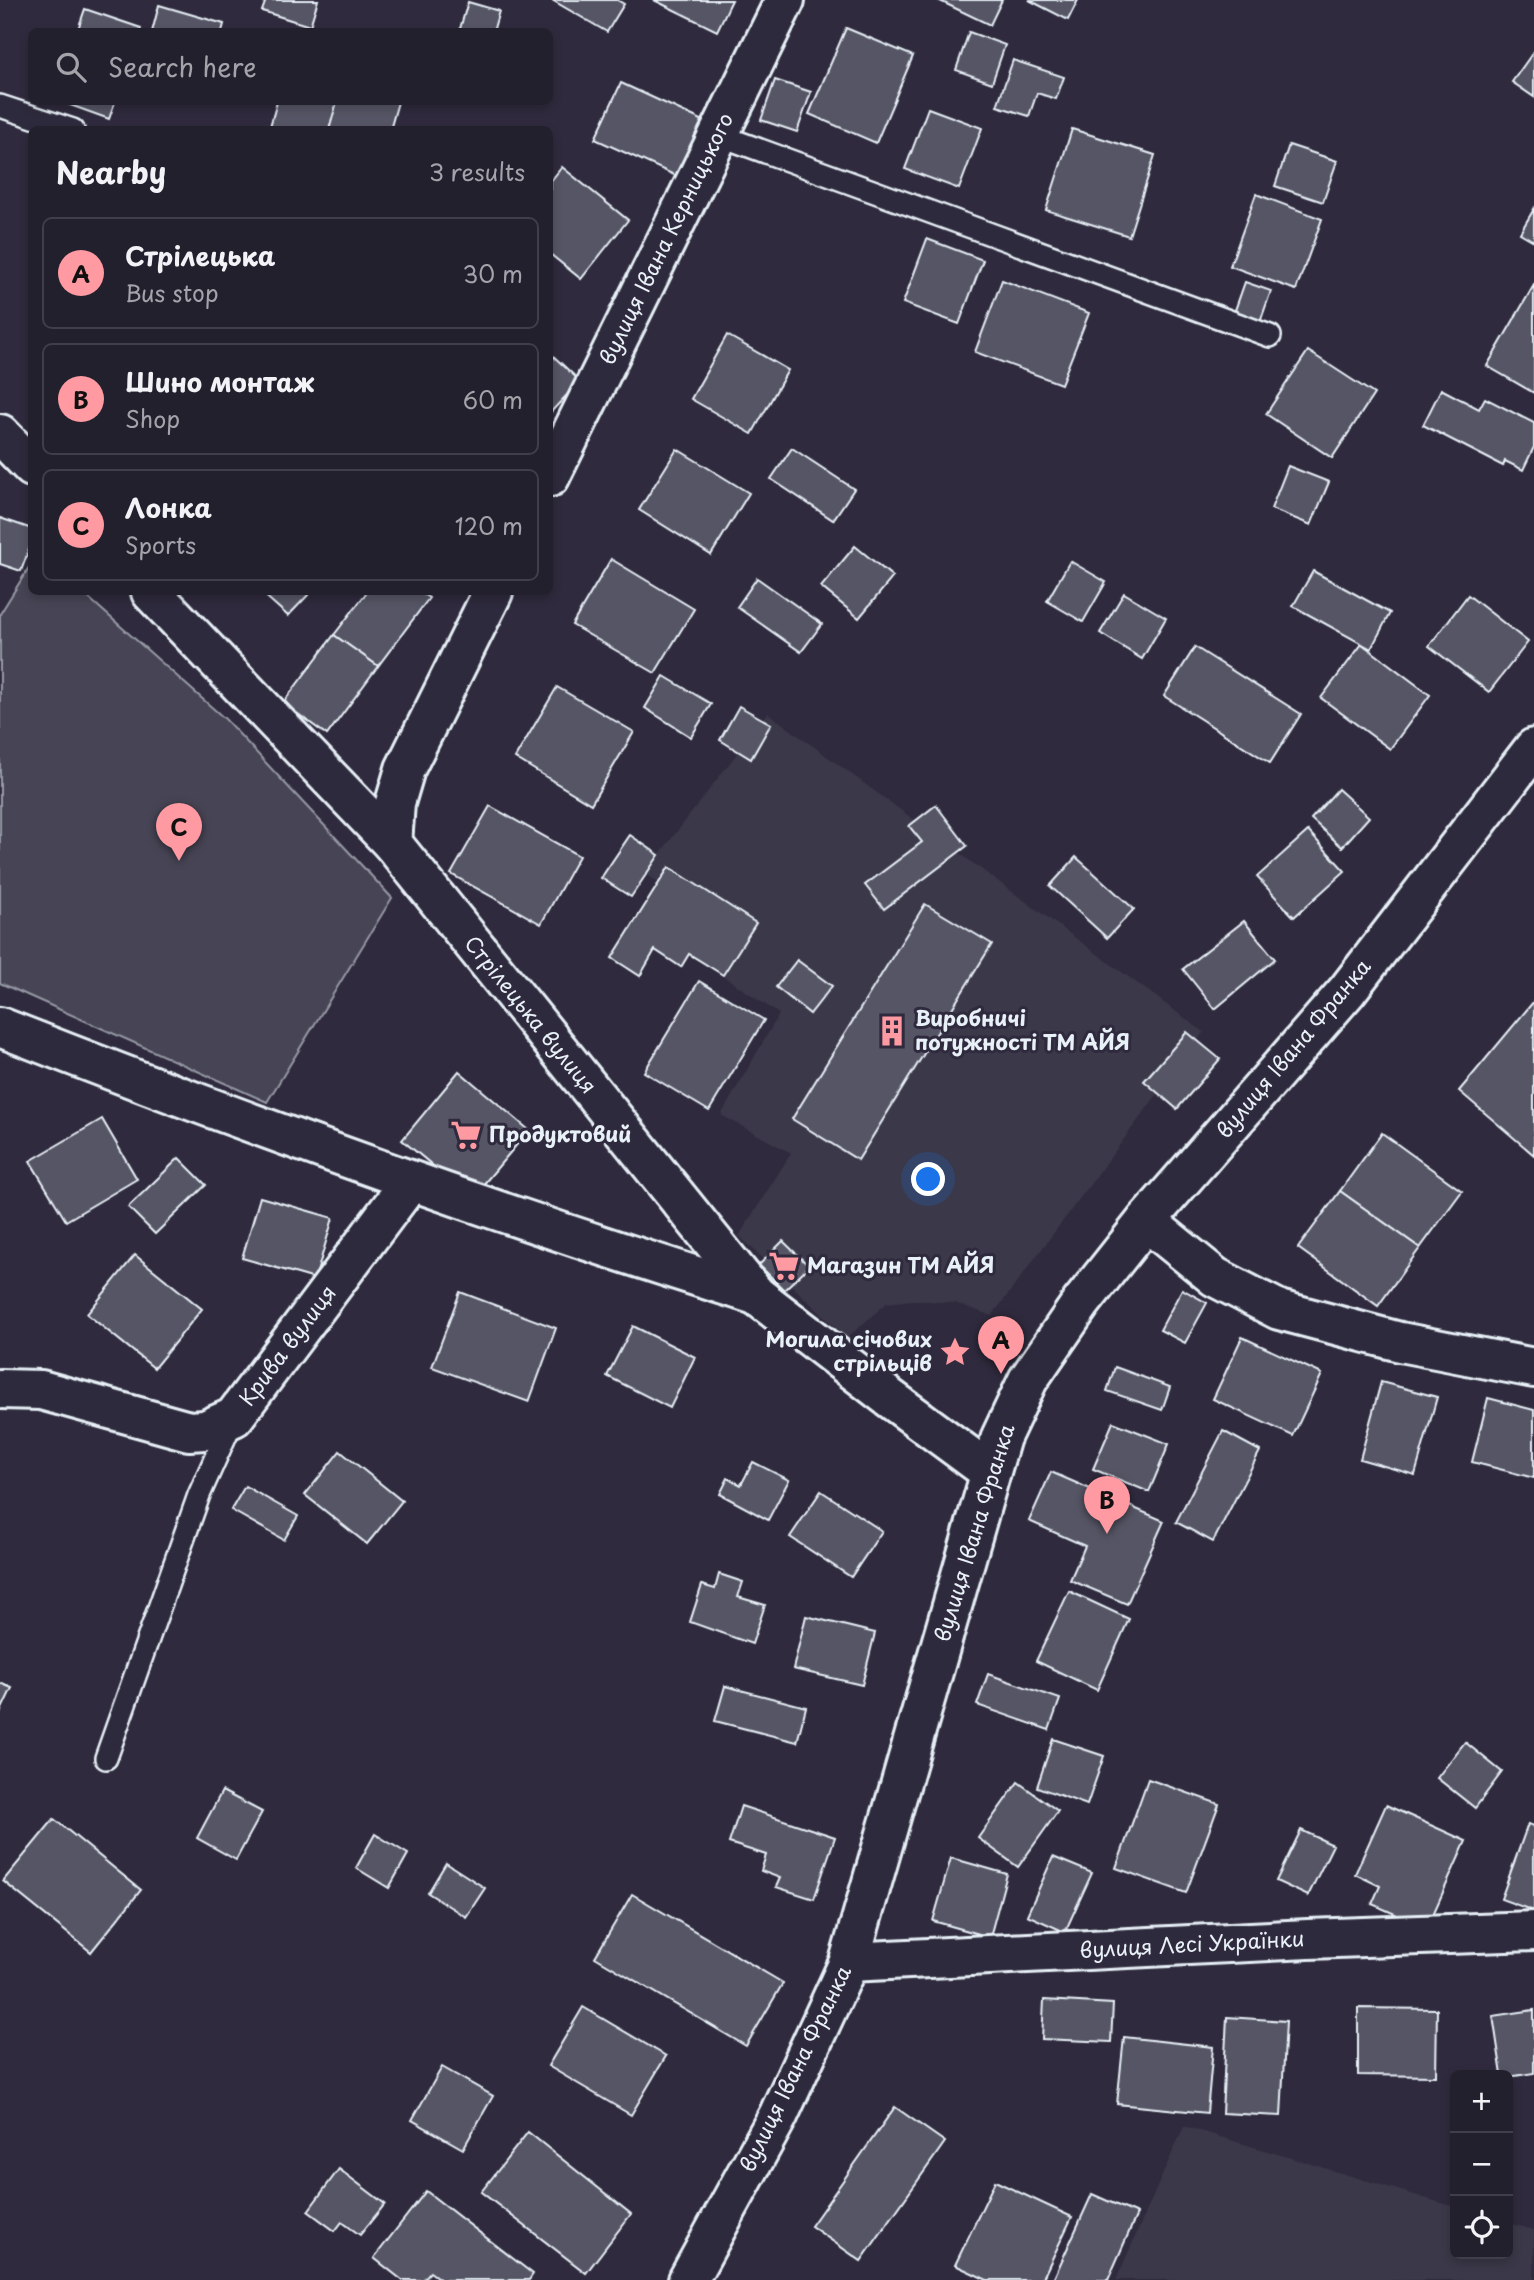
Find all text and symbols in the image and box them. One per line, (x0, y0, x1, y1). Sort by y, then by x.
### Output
search box (28, 28, 553, 105)
text: Search here (108, 47, 257, 86)
icon: search (52, 48, 90, 86)
street label: вулиця Івана Керницького (590, 107, 740, 370)
text: Nearby (56, 149, 166, 194)
text: 3 results (429, 154, 525, 189)
text: Стрілецька (125, 236, 275, 275)
text: A (72, 256, 90, 291)
text: 30 m (462, 256, 523, 291)
text: Bus stop (125, 275, 219, 310)
text: Шино монтаж (125, 362, 314, 401)
text: B (73, 382, 89, 417)
text: 60 m (463, 382, 523, 417)
text: Shop (125, 401, 180, 436)
text: Лонка (125, 488, 212, 527)
text: C (72, 508, 90, 543)
text: 120 m (455, 508, 523, 543)
text: Sports (125, 527, 196, 562)
pin: C (156, 803, 202, 861)
street label: Стрілецька вулиця (458, 928, 605, 1100)
street label: вулиця Івана Франка (1208, 951, 1377, 1145)
place label: Виробничі потужності ТМ АЙЯ (915, 1001, 1130, 1057)
building icon: Виробничі потужності ТМ АЙЯ (875, 1014, 909, 1048)
place label: Продуктовий (489, 1117, 631, 1149)
supermarket icon: Продуктовий (449, 1118, 483, 1152)
your location (911, 1162, 945, 1196)
place label: Магазин ТМ АЙЯ (807, 1248, 994, 1280)
supermarket icon: Магазин ТМ АЙЯ (767, 1249, 801, 1283)
street label: Крива вулиця (230, 1278, 343, 1412)
pin: A (978, 1316, 1024, 1374)
place label: Могила січових стрільців (766, 1322, 932, 1378)
place icon: Могила січових стрільців (938, 1335, 972, 1369)
street label: вулиця Івана Франка (925, 1420, 1021, 1645)
pin: B (1084, 1476, 1130, 1534)
street label: вулиця Лесі Українки (1079, 1921, 1305, 1965)
street label: вулиця Івана Франка (730, 1960, 858, 2177)
map controls (1450, 2070, 1513, 2259)
button: + (1450, 2070, 1513, 2133)
button: − (1450, 2133, 1513, 2196)
button: locate (1450, 2196, 1513, 2259)

